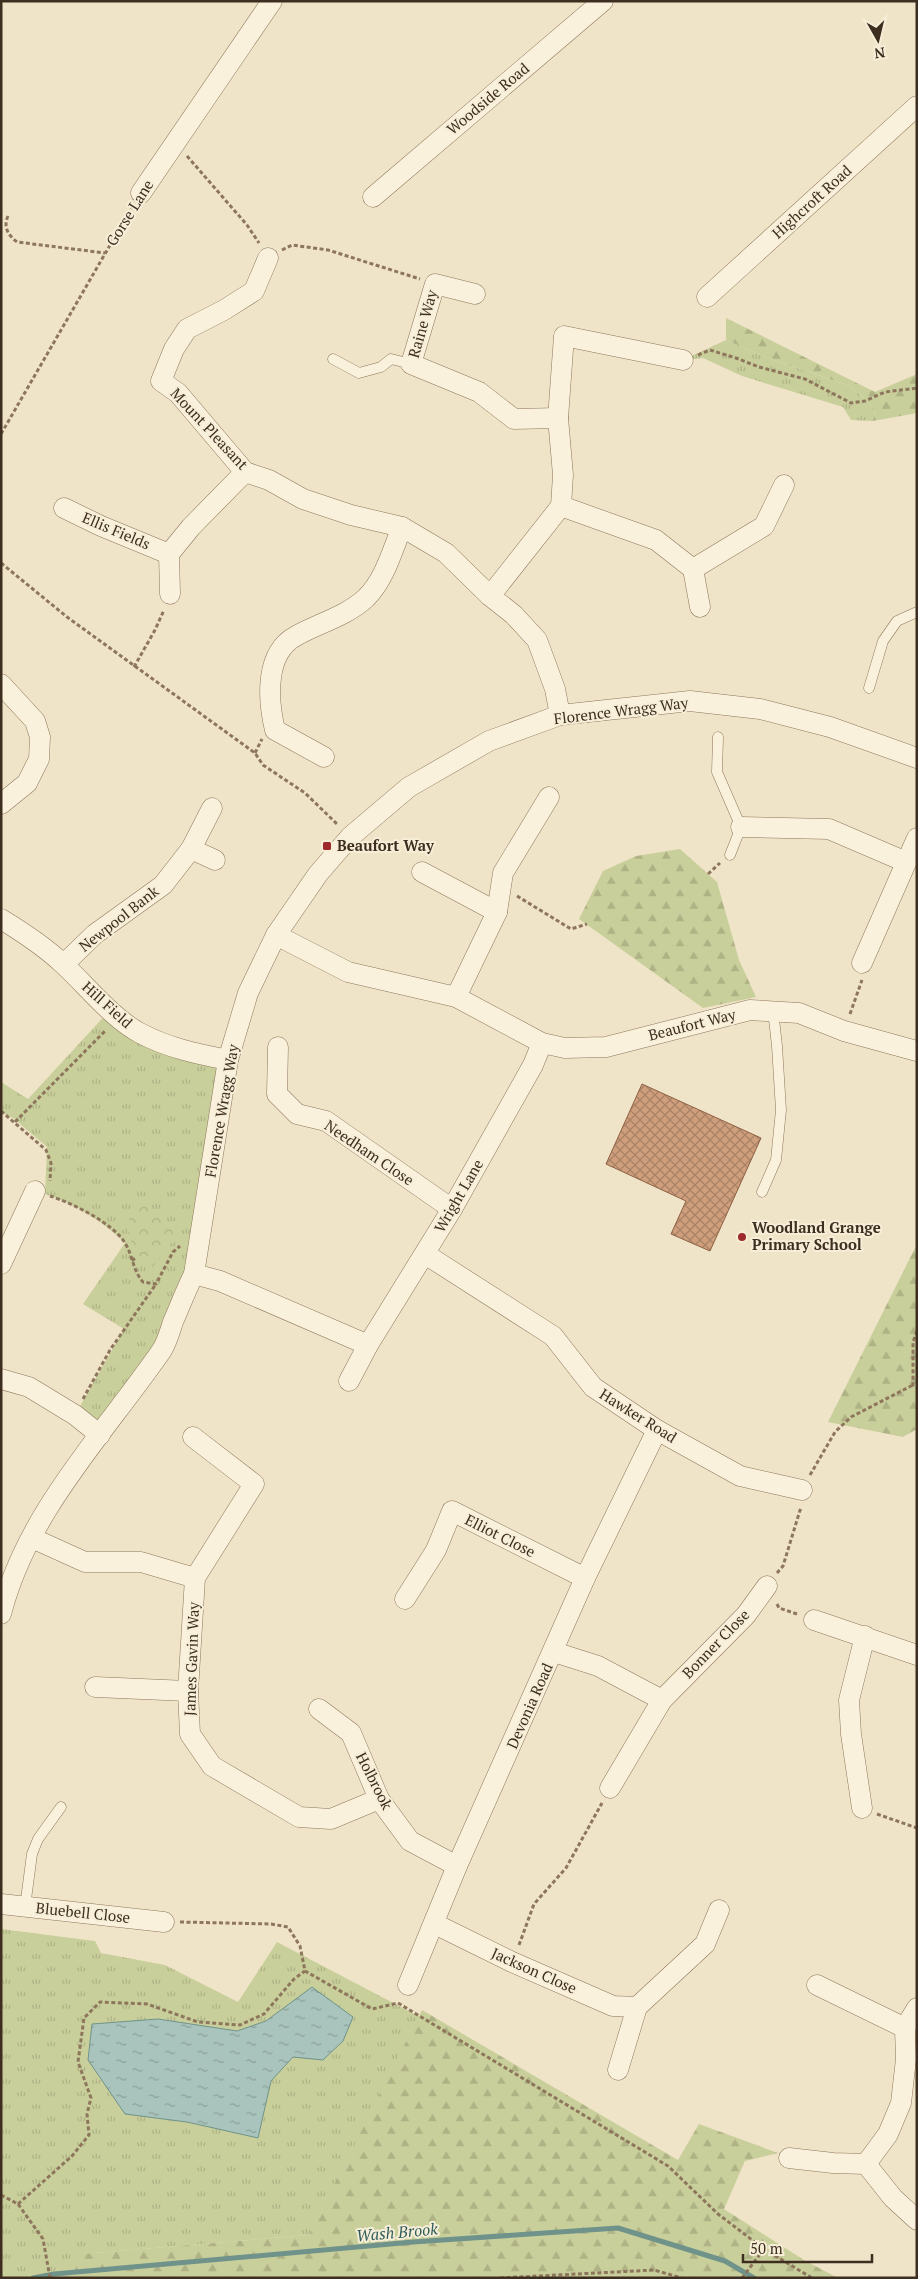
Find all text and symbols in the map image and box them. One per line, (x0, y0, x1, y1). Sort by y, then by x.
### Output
north arrow (853, 15, 903, 65)
text: N (873, 43, 886, 64)
street label: Woodside Road (442, 58, 533, 139)
street label: Highcroft Road (767, 160, 855, 242)
street label: Gorse Lane (101, 176, 157, 249)
street label: Raine Way (403, 287, 441, 360)
street label: Mount Pleasant (167, 383, 253, 474)
street label: Ellis Fields (79, 507, 153, 553)
street label: Florence Wragg Way (553, 692, 690, 728)
place label: Beaufort Way (337, 835, 435, 855)
marker: Beaufort Way (321, 840, 333, 852)
street label: Newpool Bank (74, 881, 163, 956)
street label: Hill Field (78, 976, 137, 1032)
street label: Beaufort Way (646, 1003, 738, 1045)
street label: Florence Wragg Way (199, 1042, 243, 1179)
street label: Needham Close (321, 1115, 418, 1190)
street label: Wright Lane (429, 1155, 487, 1236)
place label: Woodland Grange Primary School (752, 1217, 881, 1254)
marker: Woodland Grange Primary School (736, 1231, 748, 1243)
street label: Hawker Road (596, 1384, 681, 1447)
street label: Elliot Close (462, 1509, 539, 1561)
street label: James Gavin Way (179, 1601, 203, 1716)
street label: Bonner Close (677, 1604, 753, 1682)
street label: Devonia Road (501, 1660, 557, 1752)
street label: Holbrook (352, 1748, 398, 1813)
street label: Bluebell Close (35, 1897, 131, 1927)
street label: Jackson Close (489, 1942, 580, 1998)
water label: Wash Brook (355, 2217, 439, 2247)
scale bar (743, 2232, 872, 2264)
text: 50 m (750, 2238, 783, 2258)

